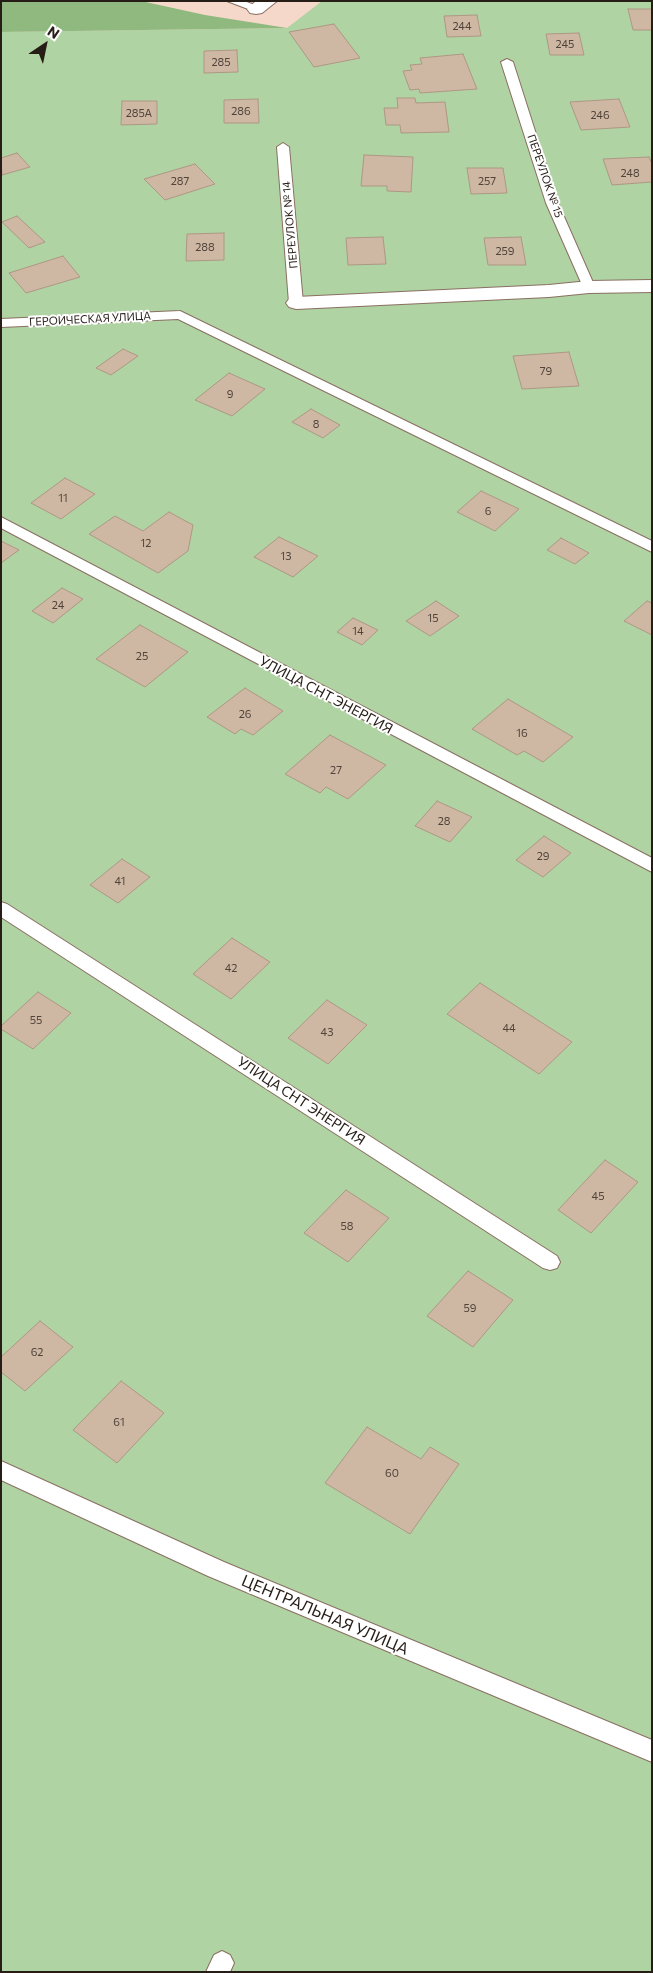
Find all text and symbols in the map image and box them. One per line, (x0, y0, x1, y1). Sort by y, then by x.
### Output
house number: 244 (452, 19, 472, 33)
north arrow (20, 20, 70, 70)
text: N (45, 22, 63, 42)
house number: 245 (556, 37, 574, 51)
house number: 285 (211, 55, 231, 69)
house number: 286 (231, 104, 251, 118)
house number: 285А (126, 106, 152, 120)
house number: 246 (590, 108, 610, 122)
street label: ПЕРЕУЛОК № 15 (525, 133, 565, 219)
house number: 248 (620, 166, 640, 180)
house number: 287 (171, 174, 189, 188)
house number: 257 (478, 174, 496, 188)
street label: ПЕРЕУЛОК № 14 (280, 181, 300, 269)
house number: 288 (195, 240, 215, 254)
house number: 259 (495, 244, 515, 258)
street label: ГЕРОИЧЕСКАЯ УЛИЦА (29, 309, 151, 329)
house number: 79 (540, 364, 552, 378)
house number: 9 (227, 387, 233, 401)
house number: 8 (313, 417, 319, 431)
house number: 11 (58, 491, 68, 505)
house number: 6 (485, 504, 491, 518)
house number: 12 (141, 536, 151, 550)
house number: 13 (281, 549, 291, 563)
house number: 24 (52, 598, 64, 612)
house number: 15 (427, 611, 439, 625)
house number: 14 (352, 624, 364, 638)
house number: 25 (136, 649, 148, 663)
street label: УЛИЦА СНТ ЭНЕРГИЯ (256, 653, 396, 737)
house number: 26 (239, 707, 251, 721)
house number: 16 (516, 726, 528, 740)
house number: 27 (330, 763, 342, 777)
house number: 28 (438, 814, 450, 828)
house number: 29 (537, 849, 549, 863)
house number: 41 (115, 874, 125, 888)
house number: 42 (225, 961, 237, 975)
house number: 55 (30, 1013, 42, 1027)
house number: 44 (502, 1021, 516, 1035)
house number: 43 (321, 1025, 333, 1039)
street label: УЛИЦА СНТ ЭНЕРГИЯ (234, 1053, 368, 1149)
house number: 45 (592, 1189, 604, 1203)
house number: 58 (341, 1219, 353, 1233)
house number: 59 (464, 1301, 476, 1315)
house number: 62 (31, 1345, 43, 1359)
house number: 61 (113, 1415, 125, 1429)
house number: 60 (385, 1466, 399, 1480)
street label: ЦЕНТРАЛЬНАЯ УЛИЦА (239, 1571, 411, 1659)

